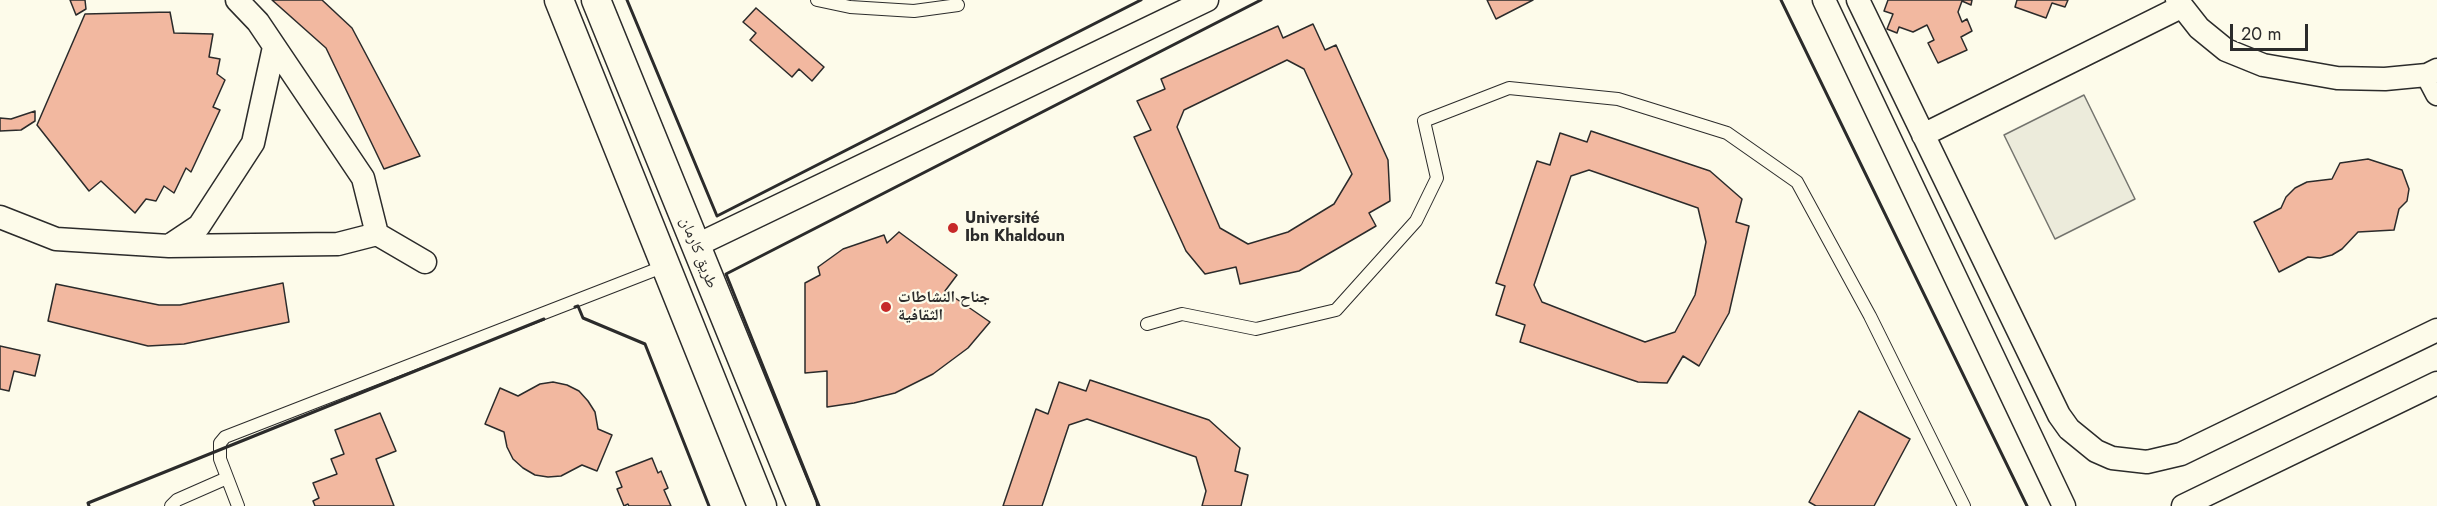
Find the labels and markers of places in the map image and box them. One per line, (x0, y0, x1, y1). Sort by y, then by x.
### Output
place label: Université Ibn Khaldoun (965, 209, 1065, 247)
marker: Université Ibn Khaldoun (946, 221, 960, 235)
place label: جناح النشاطات الثقافية (898, 288, 990, 326)
marker: جناح النشاطات الثقافية (879, 300, 893, 314)

